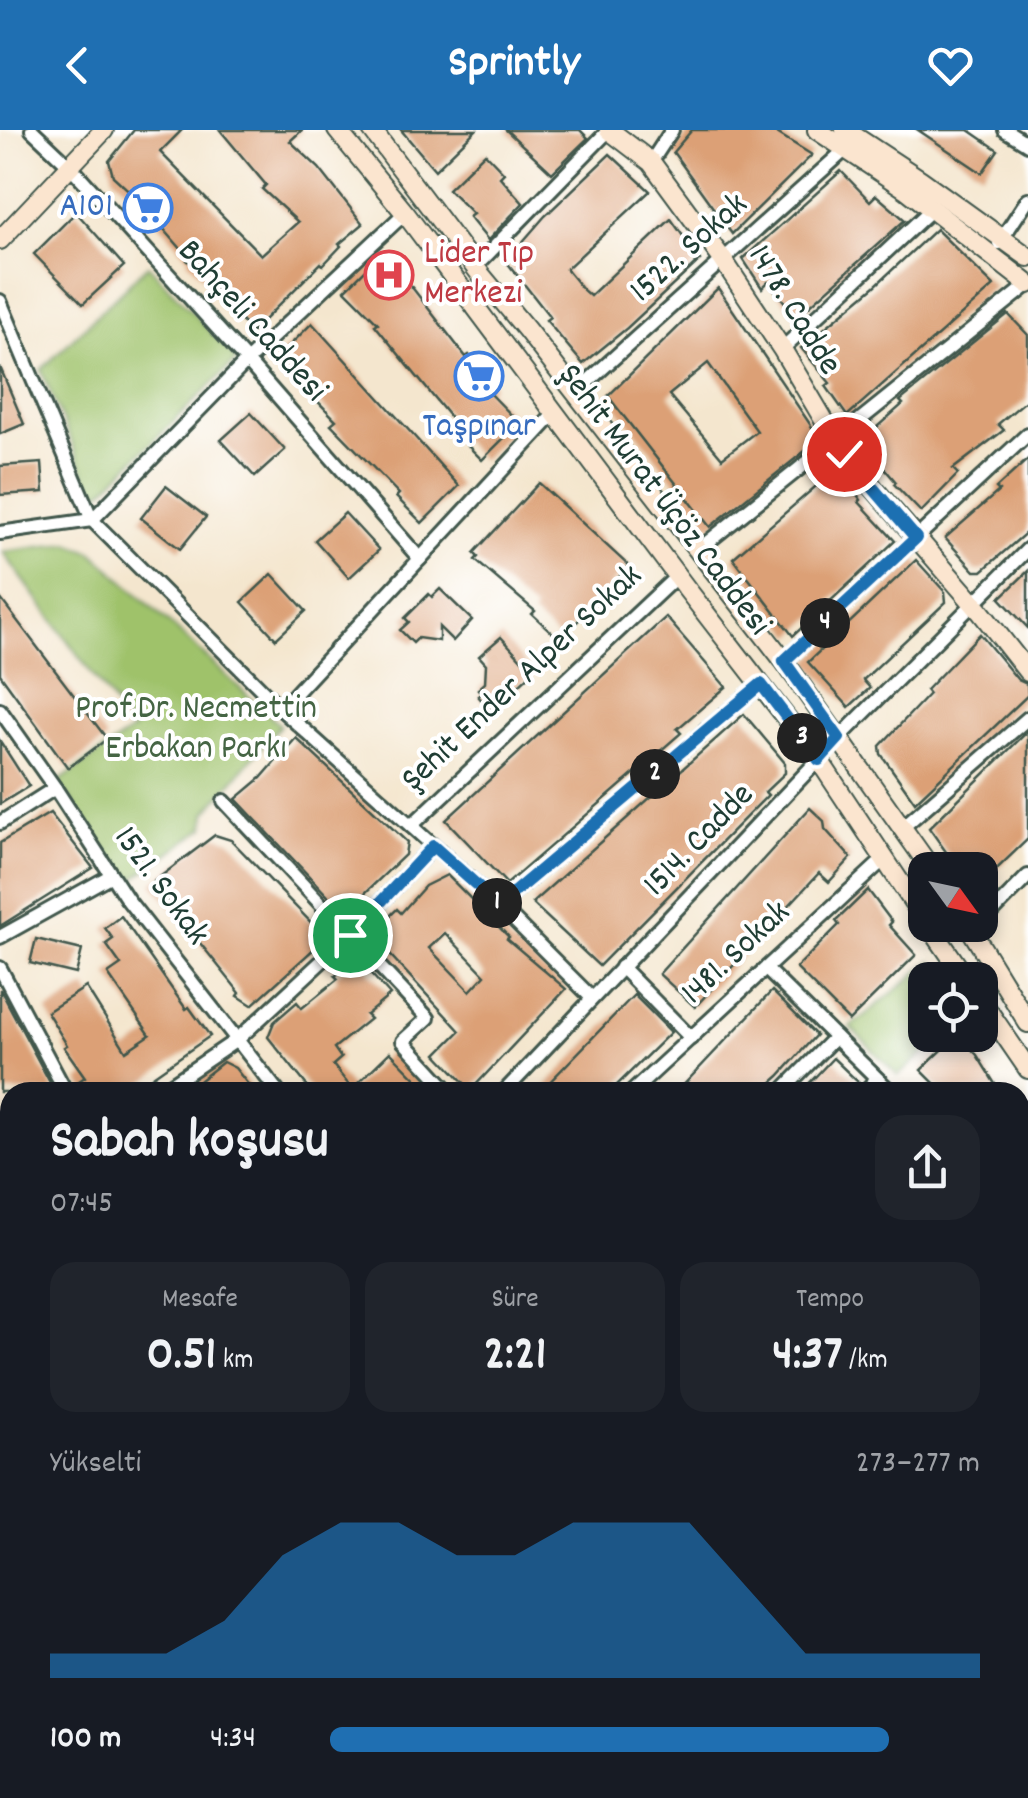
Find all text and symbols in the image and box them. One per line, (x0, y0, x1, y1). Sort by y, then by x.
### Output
text: Sprintly (448, 33, 580, 97)
icon: back (50, 38, 105, 93)
icon: heart (923, 38, 978, 93)
supermarket icon: A101 (122, 182, 174, 234)
street label: 1522. Sokak (620, 182, 760, 316)
place label: A101 (59, 183, 113, 233)
street label: Bahçeli Caddesi (164, 229, 338, 415)
place label: Lider Tıp Merkezi (424, 230, 534, 320)
street label: 1478. Cadde (733, 236, 853, 386)
hospital icon: Lider Tıp Merkezi (363, 249, 415, 301)
supermarket icon: Taşpınar (453, 350, 505, 402)
street label: Şehit Murat Üçöz Caddesi (544, 355, 782, 647)
place label: Taşpınar (422, 403, 536, 453)
pin (802, 412, 887, 497)
icon: check (817, 427, 872, 482)
street label: Şehit Ender Alper Sokak (391, 554, 655, 804)
pin: 4 (800, 598, 850, 648)
text: 4 (819, 603, 831, 643)
park label: Prof.Dr. Necmettin Erbakan Parkı (75, 685, 317, 775)
pin: 3 (777, 713, 827, 763)
text: 3 (796, 718, 808, 758)
pin: 2 (630, 749, 680, 799)
text: 2 (649, 754, 661, 794)
street label: 1514. Cadde (633, 773, 767, 909)
street label: 1521. Sokak (100, 817, 220, 957)
north arrow (908, 852, 998, 942)
map controls (908, 852, 998, 1052)
pin: 1 (472, 878, 522, 928)
text: 1 (494, 883, 500, 923)
street label: 1481. Sokak (671, 890, 803, 1018)
pin (308, 893, 393, 978)
icon: arrive (323, 908, 378, 963)
button: locate (908, 962, 998, 1052)
text: Sabah koşusu (50, 1105, 329, 1184)
button: share (875, 1115, 980, 1220)
text: 07:45 (50, 1182, 113, 1228)
text: Mesafe (162, 1281, 238, 1321)
text: Süre (491, 1281, 539, 1321)
text: Tempo (796, 1281, 864, 1321)
text: 0.51 (147, 1321, 216, 1393)
text: 2:21 (484, 1321, 546, 1393)
text: 4:37 (772, 1321, 843, 1393)
text: km (216, 1342, 253, 1382)
text: /km (843, 1342, 888, 1382)
text: Yükselti (50, 1442, 141, 1488)
text: 273–277 m (856, 1442, 980, 1488)
text: 100 m (50, 1717, 121, 1763)
text: 4:34 (210, 1717, 256, 1763)

